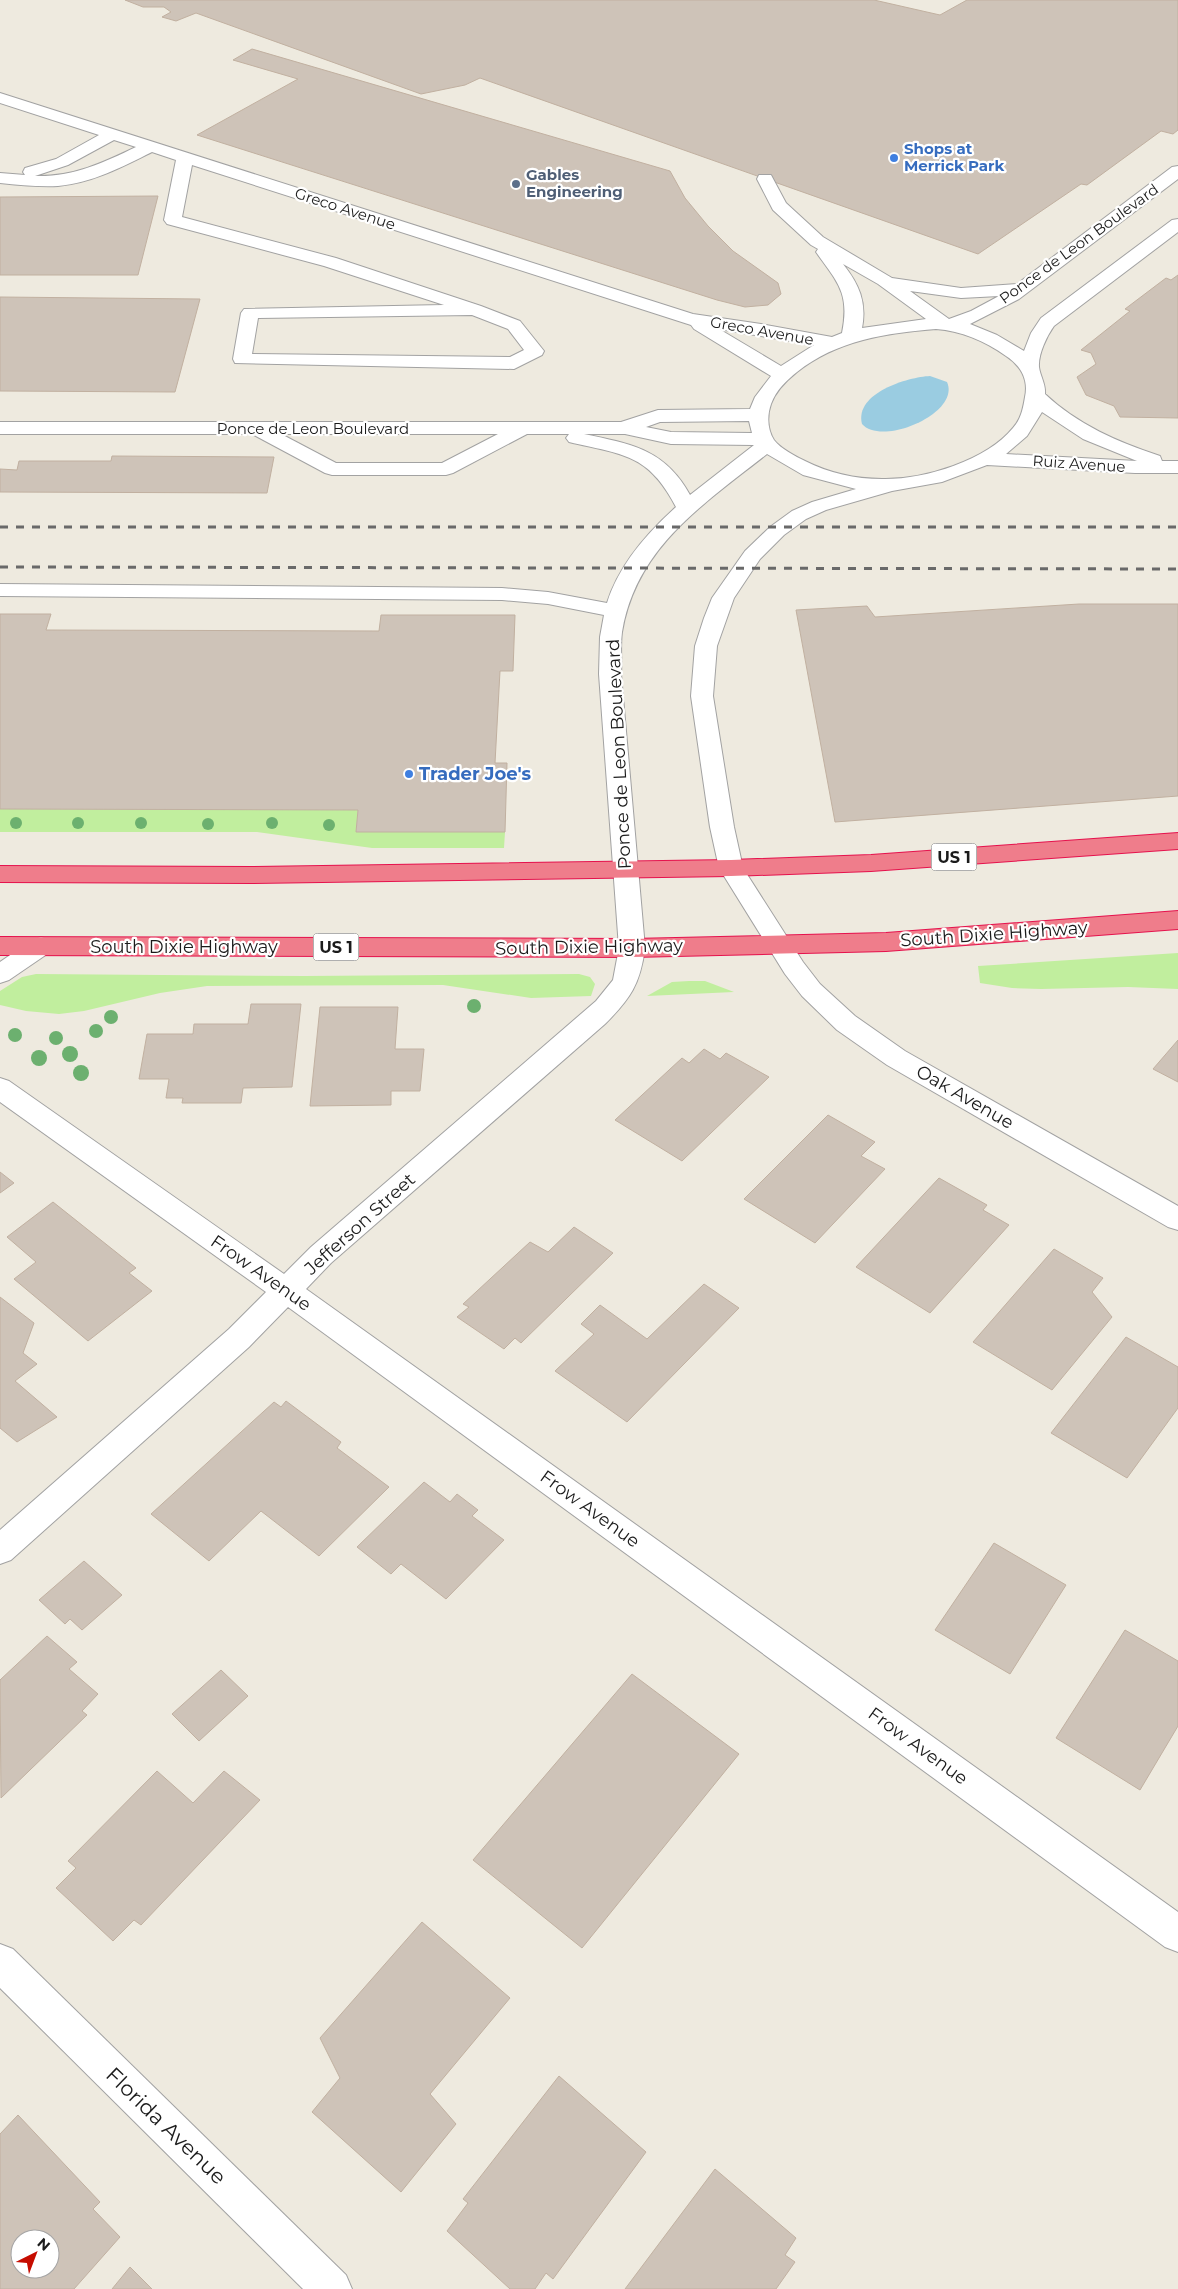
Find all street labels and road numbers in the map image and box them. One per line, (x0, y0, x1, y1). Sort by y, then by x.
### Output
street label: Ponce de Leon Boulevard (995, 179, 1162, 308)
street label: Greco Avenue (292, 183, 398, 234)
street label: Greco Avenue (709, 312, 815, 349)
street label: Ponce de Leon Boulevard (217, 419, 409, 438)
street label: Ruiz Avenue (1032, 451, 1126, 476)
street label: Ponce de Leon Boulevard (602, 638, 636, 870)
road number: US 1 (932, 844, 976, 870)
street label: South Dixie Highway (900, 916, 1089, 952)
road number: US 1 (314, 934, 358, 960)
street label: South Dixie Highway (495, 934, 683, 960)
street label: South Dixie Highway (90, 936, 278, 958)
street label: Oak Avenue (912, 1060, 1018, 1134)
street label: Jefferson Street (299, 1169, 420, 1280)
street label: Frow Avenue (206, 1230, 316, 1316)
street label: Frow Avenue (536, 1466, 644, 1553)
street label: Frow Avenue (864, 1703, 972, 1790)
street label: Florida Avenue (101, 2062, 232, 2189)

